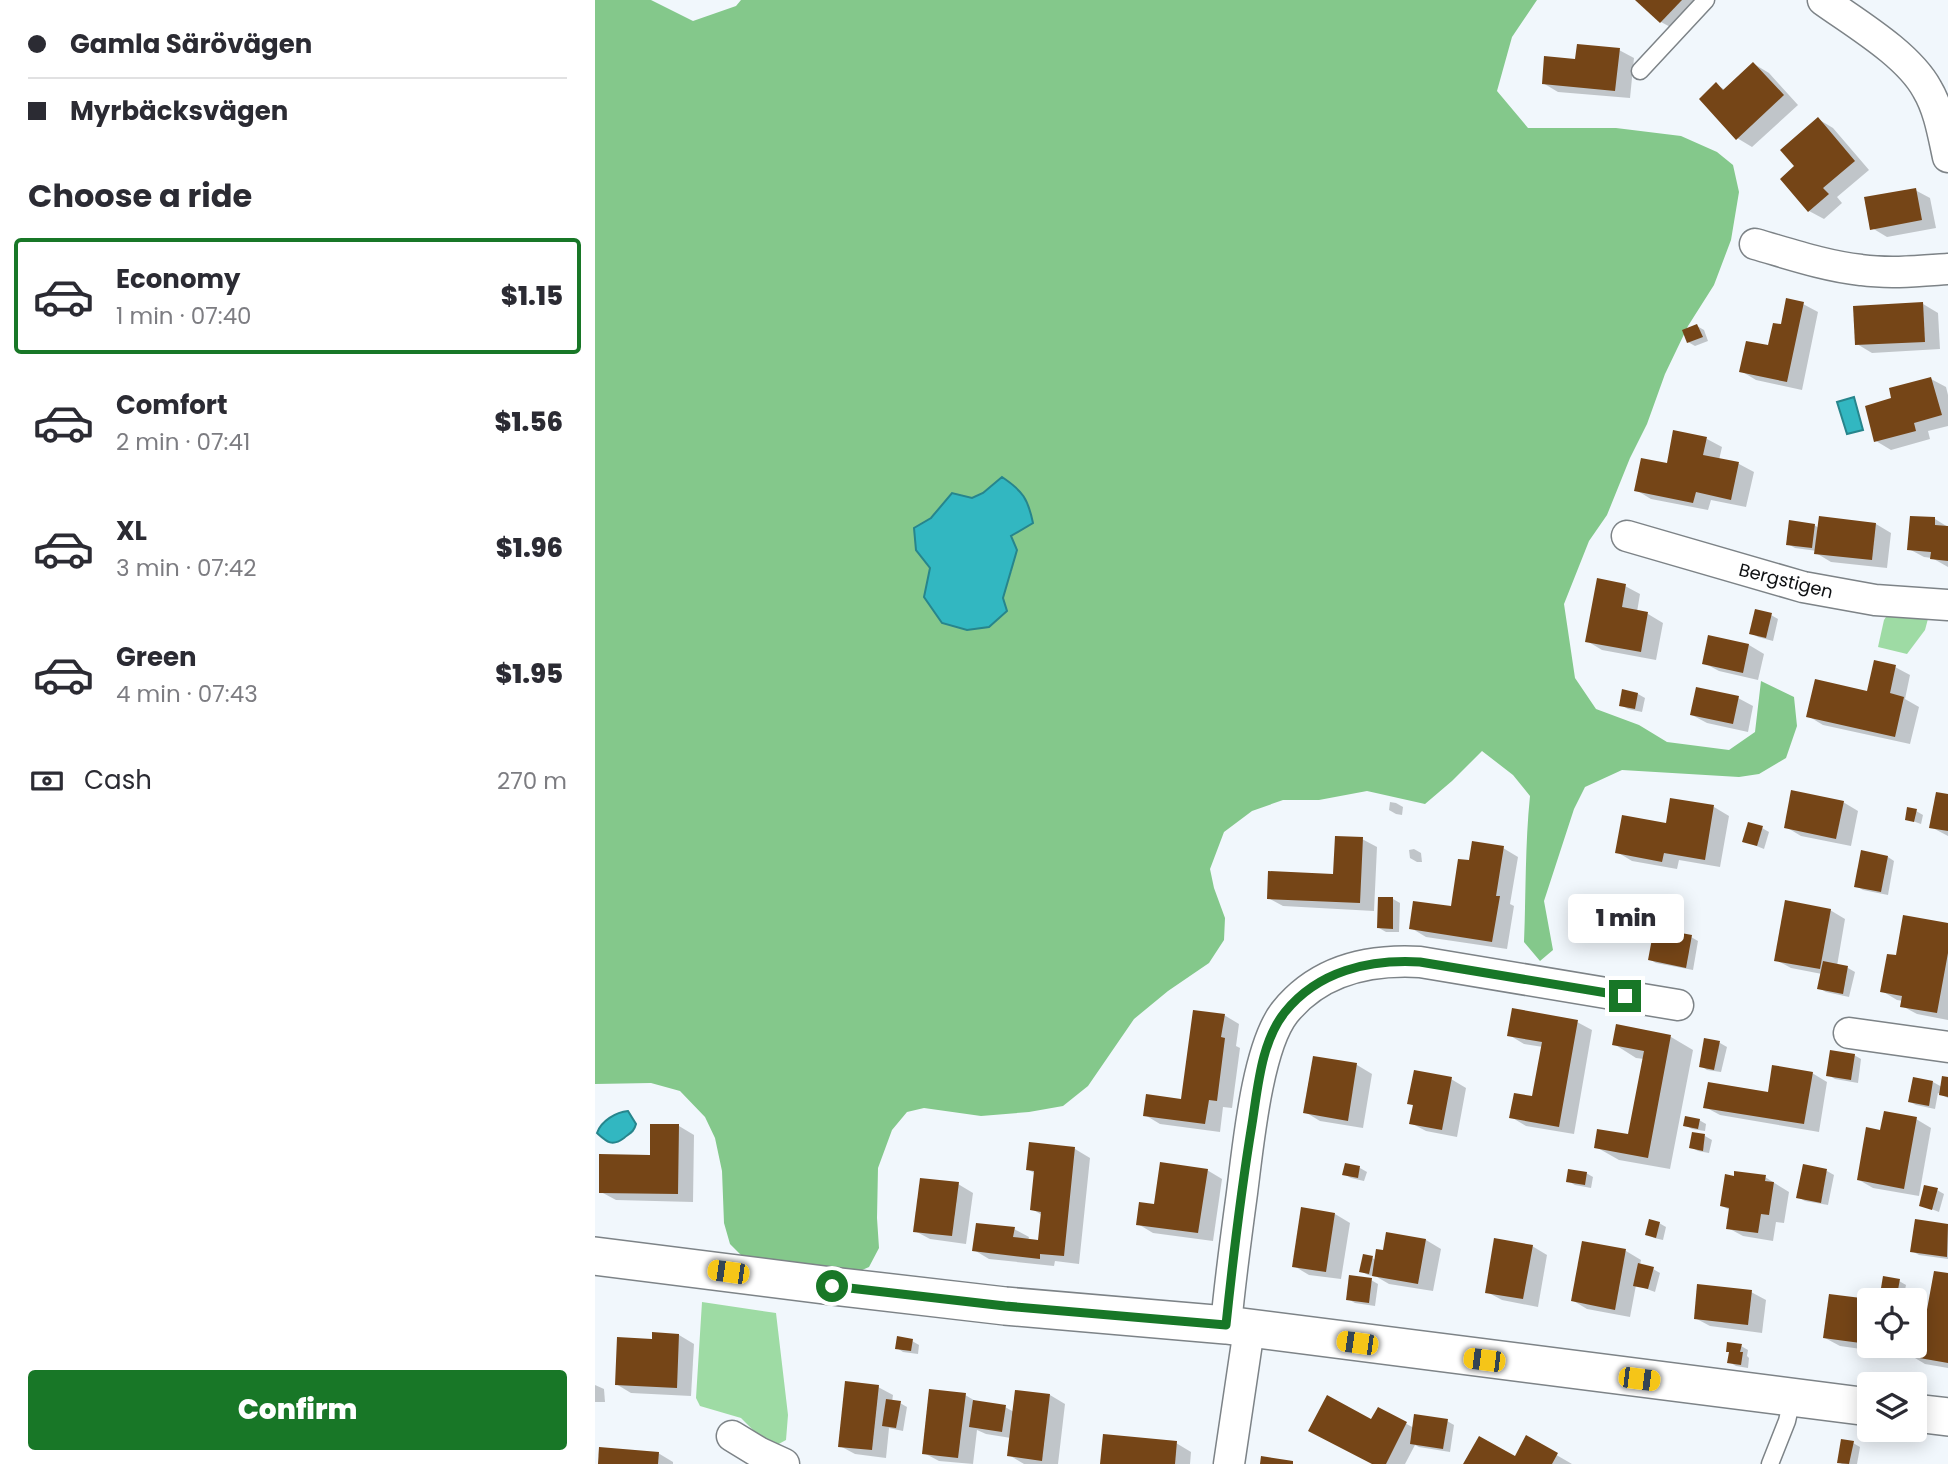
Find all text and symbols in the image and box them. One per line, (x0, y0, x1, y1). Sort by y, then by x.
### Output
text: Gamla Särövägen (70, 26, 312, 62)
text: Myrbäcksvägen (70, 93, 288, 129)
text: Choose a ride (28, 173, 252, 218)
text: Economy (116, 261, 240, 297)
icon: car (32, 265, 95, 328)
text: $1.15 (501, 278, 563, 314)
text: 1 min · 07:40 (116, 300, 252, 332)
text: Comfort (116, 387, 228, 423)
icon: car (32, 391, 95, 454)
text: $1.56 (494, 404, 563, 440)
text: 2 min · 07:41 (116, 426, 250, 458)
text: XL (116, 513, 147, 549)
icon: car (32, 517, 95, 580)
text: $1.96 (496, 530, 563, 566)
text: 3 min · 07:42 (116, 552, 257, 584)
street label: Bergstigen (1736, 557, 1836, 604)
text: Green (116, 639, 197, 675)
icon: car (32, 643, 95, 706)
text: $1.95 (495, 656, 563, 692)
text: 4 min · 07:43 (116, 678, 258, 710)
icon: cash (28, 762, 66, 800)
text: Cash (84, 762, 152, 798)
text: 270 m (497, 765, 567, 797)
callout: 1 min (1567, 894, 1683, 944)
text: 1 min (1596, 902, 1656, 934)
route end (1609, 980, 1641, 1012)
car (706, 1259, 751, 1285)
route start (816, 1270, 848, 1302)
map controls (1857, 1288, 1927, 1442)
button: locate (1857, 1288, 1927, 1358)
car (1335, 1330, 1380, 1356)
car (1462, 1347, 1507, 1373)
car (1617, 1366, 1662, 1392)
button: Confirm (28, 1370, 567, 1450)
button: layers (1857, 1372, 1927, 1442)

